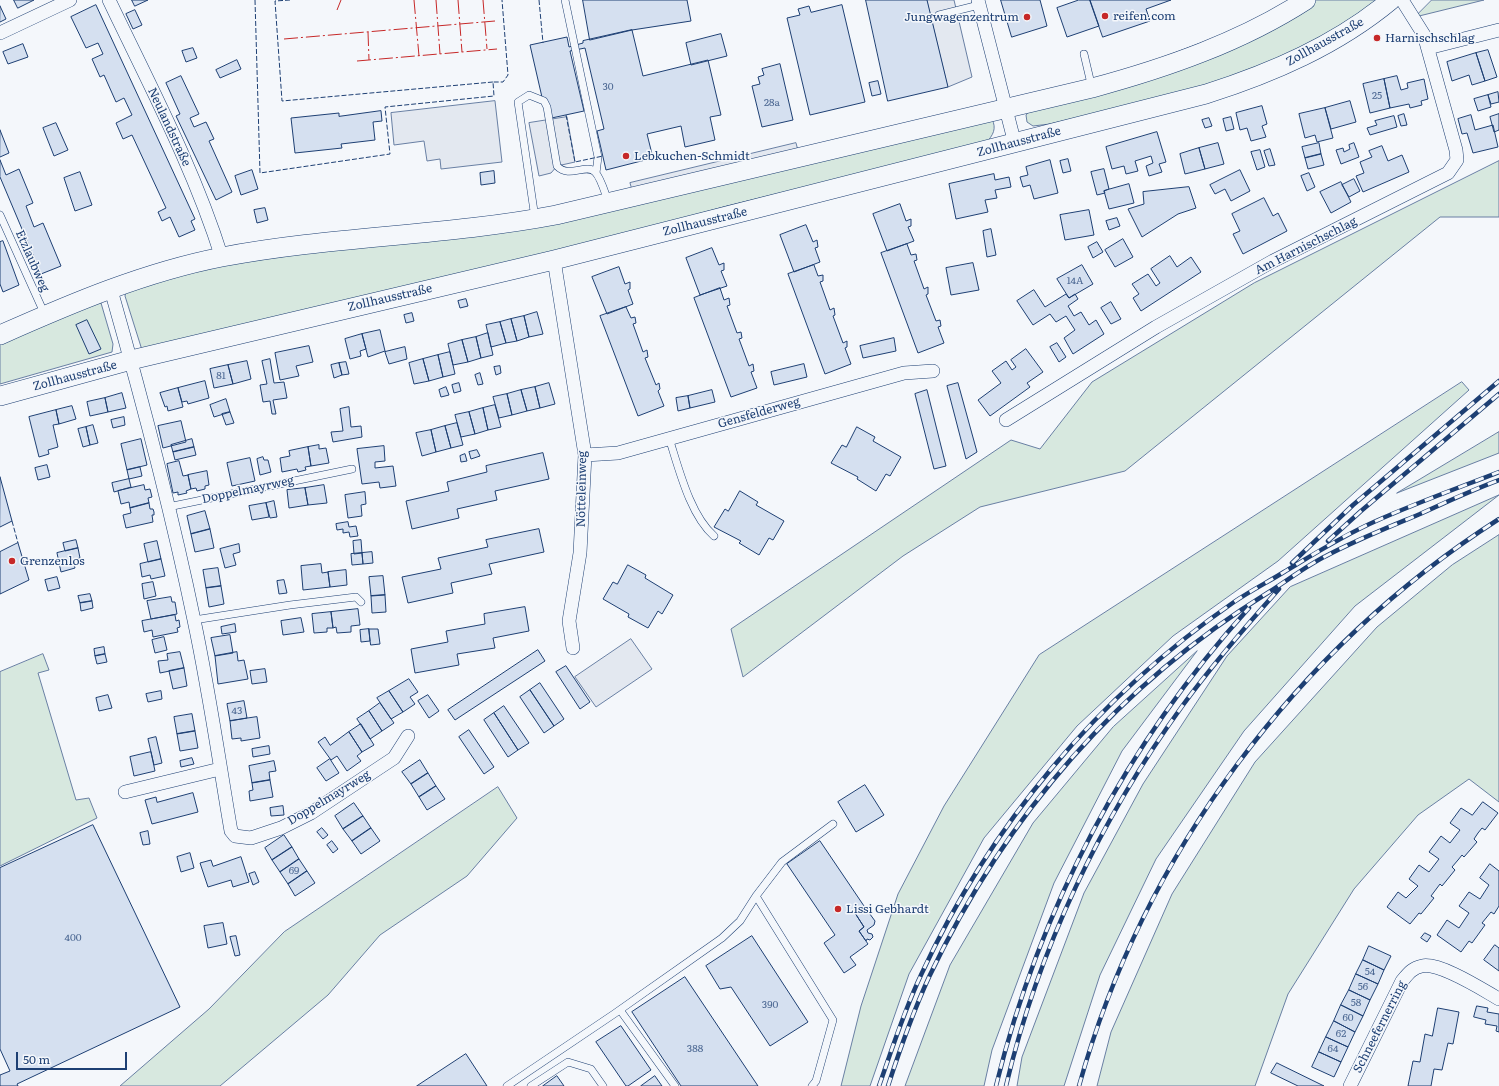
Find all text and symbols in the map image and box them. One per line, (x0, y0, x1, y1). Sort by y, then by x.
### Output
place label: reifen.com (1113, 9, 1176, 23)
place label: Jungwagenzentrum (904, 10, 1019, 24)
marker: reifen.com (1100, 11, 1110, 21)
marker: Jungwagenzentrum (1022, 12, 1032, 22)
street label: Zollhausstraße (1284, 15, 1366, 69)
place label: Harnischschlag (1385, 31, 1475, 45)
marker: Harnischschlag (1372, 33, 1382, 43)
house number: 30 (602, 81, 614, 93)
street label: Neulandstraße (144, 85, 194, 169)
house number: 25 (1372, 90, 1382, 102)
house number: 28a (764, 97, 780, 109)
street label: Zollhausstraße (975, 124, 1063, 160)
place label: Lebkuchen-Schmidt (634, 149, 750, 163)
marker: Lebkuchen-Schmidt (621, 151, 631, 161)
street label: Zollhausstraße (661, 205, 749, 239)
street label: Am Harnischschlag (1253, 214, 1359, 278)
street label: Etzlaubweg (12, 228, 52, 294)
house number: 14A (1067, 275, 1083, 287)
street label: Zollhausstraße (346, 281, 434, 315)
street label: Zollhausstraße (31, 358, 119, 394)
house number: 81 (216, 370, 226, 382)
street label: Gensfelderweg (716, 394, 802, 432)
street label: Nötteleinweg (574, 451, 590, 527)
street label: Doppelmayrweg (201, 473, 295, 507)
place label: Grenzenlos (20, 554, 85, 568)
marker: Grenzenlos (7, 556, 17, 566)
house number: 43 (232, 705, 242, 717)
street label: Doppelmayrweg (285, 768, 373, 828)
house number: 69 (289, 865, 299, 877)
place label: Lissi Gebhardt (846, 902, 929, 916)
marker: Lissi Gebhardt (833, 904, 843, 914)
house number: 400 (64, 932, 82, 944)
house number: 54 (1365, 966, 1375, 978)
street label: Schneefernerring (1351, 979, 1409, 1075)
house number: 56 (1358, 981, 1368, 993)
house number: 58 (1351, 997, 1361, 1009)
house number: 390 (762, 999, 778, 1011)
house number: 60 (1342, 1012, 1354, 1024)
house number: 62 (1336, 1028, 1346, 1040)
house number: 388 (687, 1043, 703, 1055)
house number: 64 (1328, 1043, 1338, 1055)
scale bar (18, 1044, 129, 1070)
text: 50 m (23, 1050, 50, 1068)

